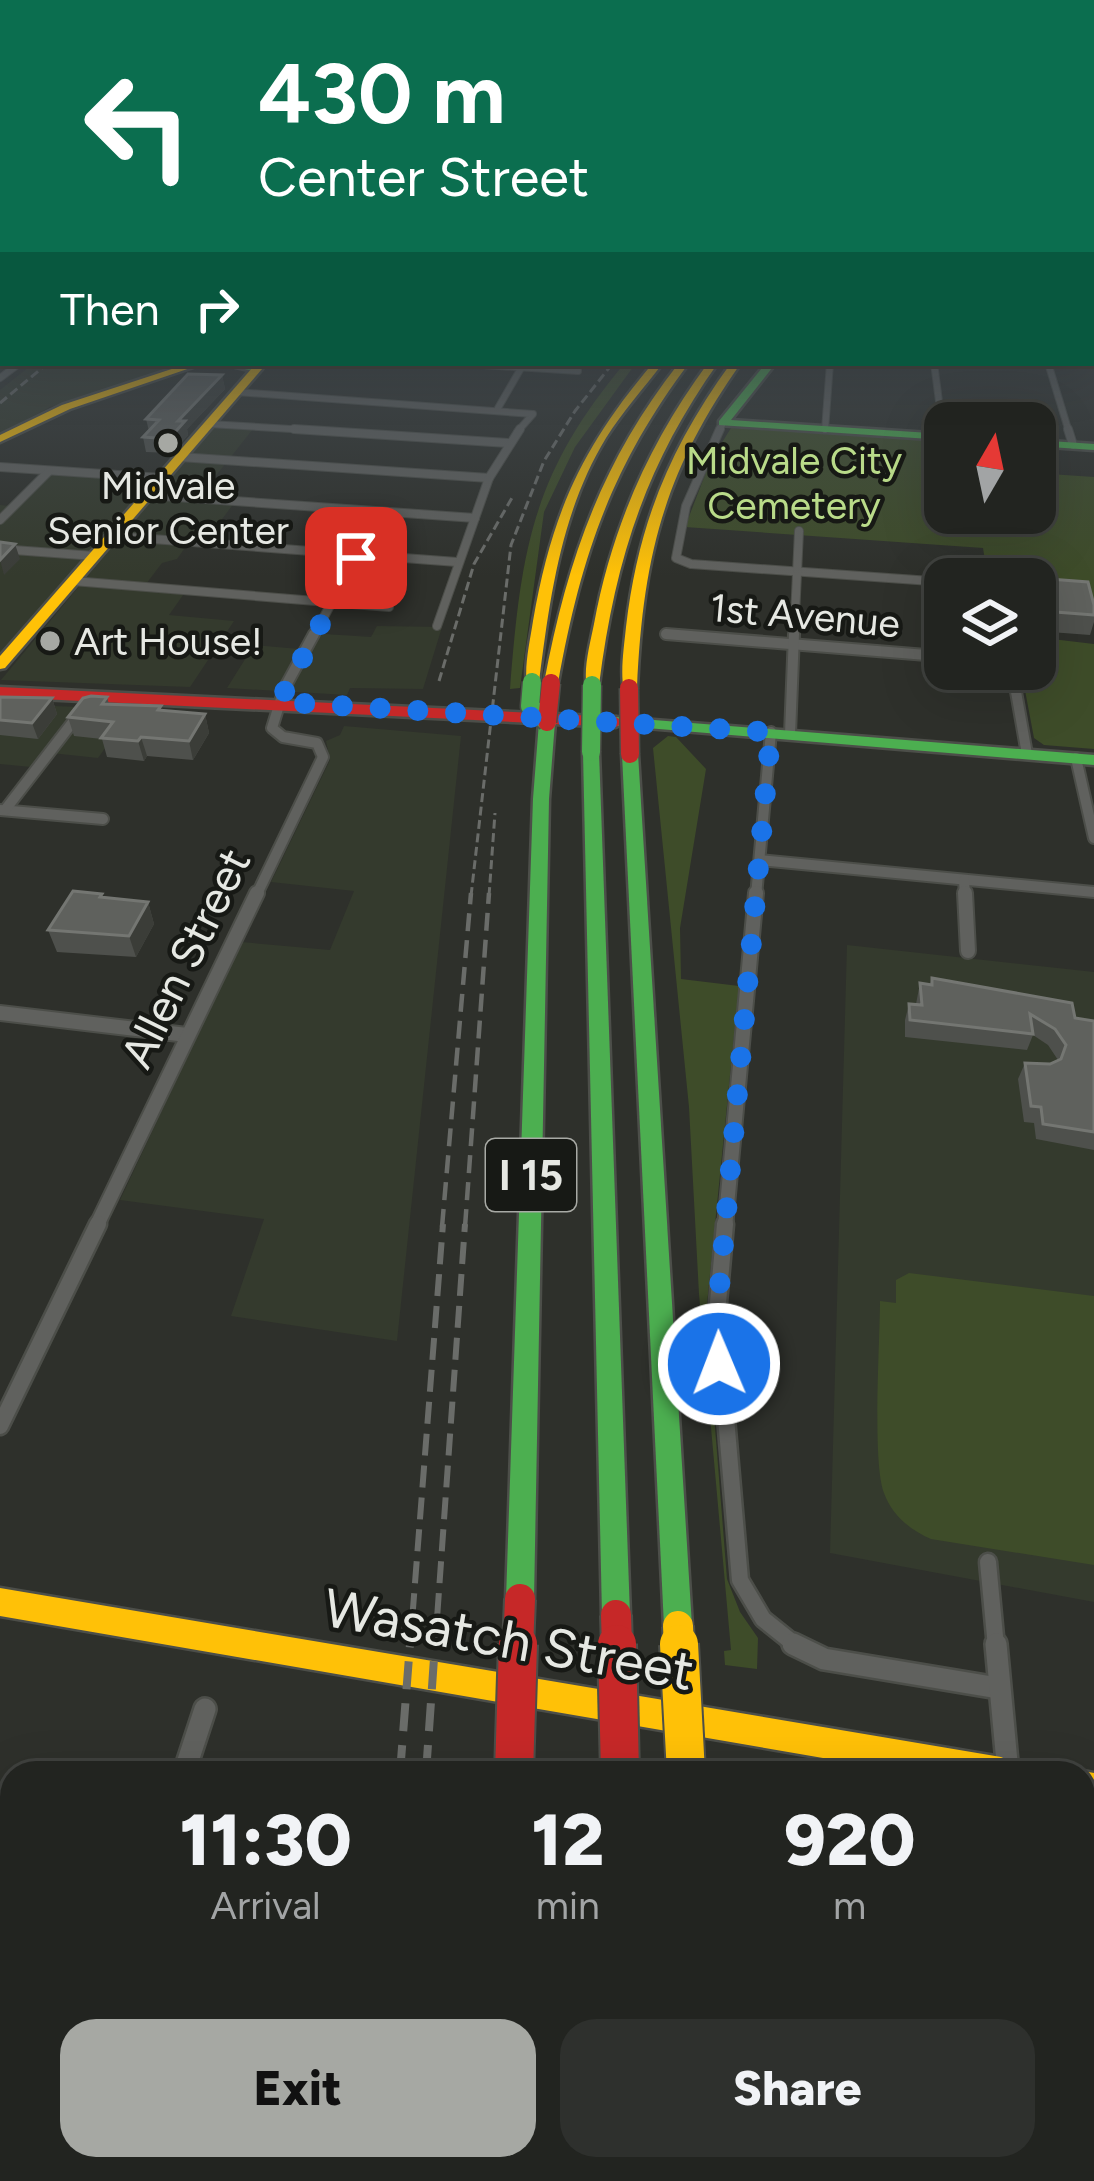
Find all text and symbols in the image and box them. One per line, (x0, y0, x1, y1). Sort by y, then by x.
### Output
text: 430 m (258, 43, 506, 144)
icon: left (60, 48, 216, 204)
text: Center Street (258, 145, 589, 210)
icon: right (184, 276, 250, 342)
text: Then (60, 282, 160, 336)
north arrow (924, 402, 1056, 534)
map controls (924, 402, 1056, 690)
marker: Midvale Senior Center (155, 430, 181, 456)
park label: Midvale City Cemetery (686, 437, 903, 529)
place label: Midvale Senior Center (47, 462, 289, 554)
pin (305, 507, 407, 609)
icon: arrive (323, 525, 389, 591)
button: layers (924, 558, 1056, 690)
street label: 1st Avenue (708, 584, 902, 647)
place label: Art House! (74, 618, 263, 665)
marker: Art House! (37, 628, 63, 654)
street label: Allen Street (109, 840, 261, 1076)
road number: I 15 (486, 1139, 576, 1211)
position arrow (656, 1301, 782, 1427)
street label: Wasatch Street (319, 1575, 699, 1704)
text: 11:30 (180, 1797, 352, 1883)
text: 12 (531, 1797, 604, 1883)
text: 920 (784, 1797, 915, 1883)
text: Arrival (211, 1882, 321, 1929)
text: min (536, 1882, 600, 1929)
text: m (833, 1882, 866, 1929)
button: Exit (60, 2019, 536, 2157)
button: Share (560, 2019, 1035, 2157)

